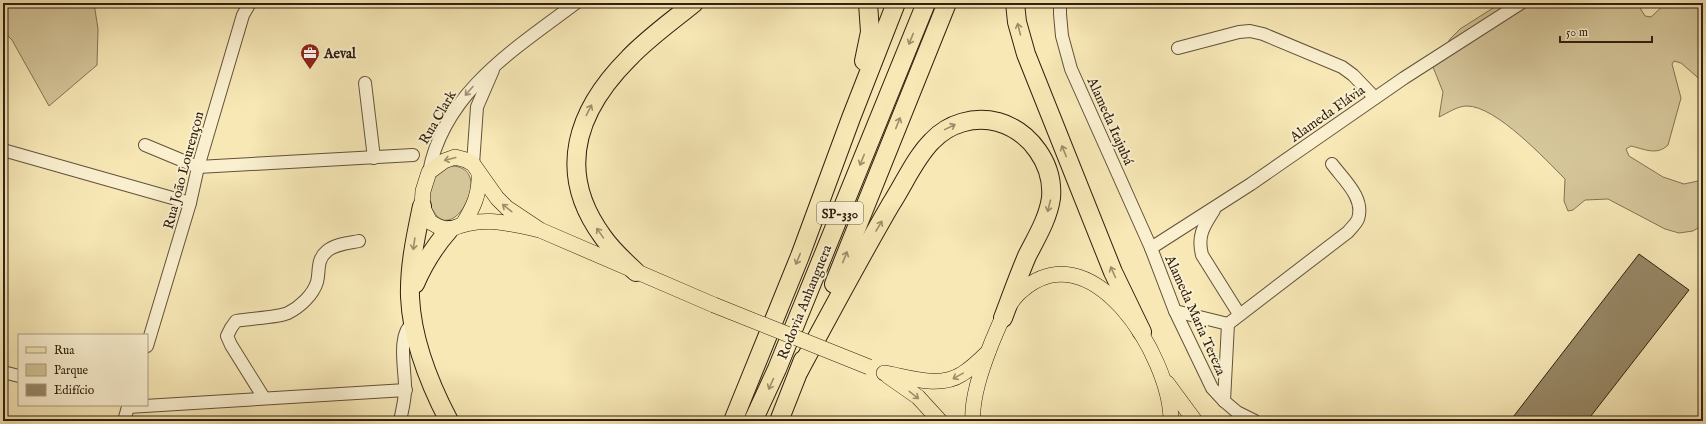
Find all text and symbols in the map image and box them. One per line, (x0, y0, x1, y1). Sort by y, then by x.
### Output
scale bar (1560, 18, 1652, 44)
one-way arrow (1015, 23, 1023, 36)
text: 50 m (1566, 25, 1588, 40)
one-way arrow (907, 33, 914, 45)
office icon: Aeval (299, 42, 321, 70)
place label: Aeval (323, 45, 357, 63)
street label: Alameda Itajubá (1082, 74, 1138, 169)
street label: Alameda Flávia (1286, 81, 1369, 147)
one-way arrow (464, 86, 473, 97)
street label: Rua Clark (415, 87, 461, 148)
one-way arrow (586, 105, 593, 117)
street label: Rua João Lourençon (160, 109, 208, 231)
one-way arrow (895, 117, 903, 129)
one-way arrow (944, 123, 956, 131)
one-way arrow (1060, 146, 1068, 158)
one-way arrow (858, 153, 865, 165)
one-way arrow (444, 156, 457, 164)
one-way arrow (1044, 200, 1052, 213)
road number: SP-330 (817, 202, 863, 224)
one-way arrow (502, 203, 513, 212)
one-way arrow (875, 220, 883, 232)
one-way arrow (596, 228, 604, 239)
one-way arrow (410, 237, 418, 250)
street label: Rodovia Anhanguera (774, 241, 837, 362)
one-way arrow (842, 251, 849, 263)
street label: Alameda Maria Tereza (1160, 252, 1230, 379)
one-way arrow (794, 253, 802, 265)
one-way arrow (1109, 266, 1116, 278)
legend (18, 334, 148, 406)
text: Rua (54, 343, 75, 358)
text: Parque (54, 363, 89, 379)
one-way arrow (953, 372, 965, 380)
one-way arrow (767, 377, 774, 389)
text: Edifício (54, 383, 95, 398)
one-way arrow (909, 390, 920, 399)

